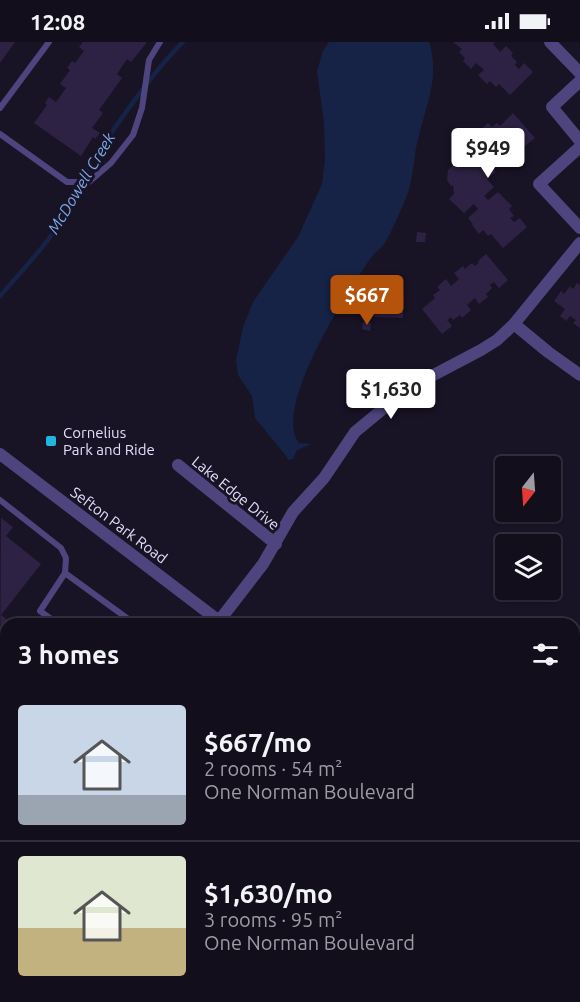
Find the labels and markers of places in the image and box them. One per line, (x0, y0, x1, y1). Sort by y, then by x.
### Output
pin: $949 (452, 128, 524, 179)
pin: $667 (331, 275, 403, 326)
pin: $1,630 (342, 369, 440, 420)
place label: Cornelius Park and Ride (63, 424, 155, 458)
marker: Cornelius Park and Ride (44, 434, 58, 448)

